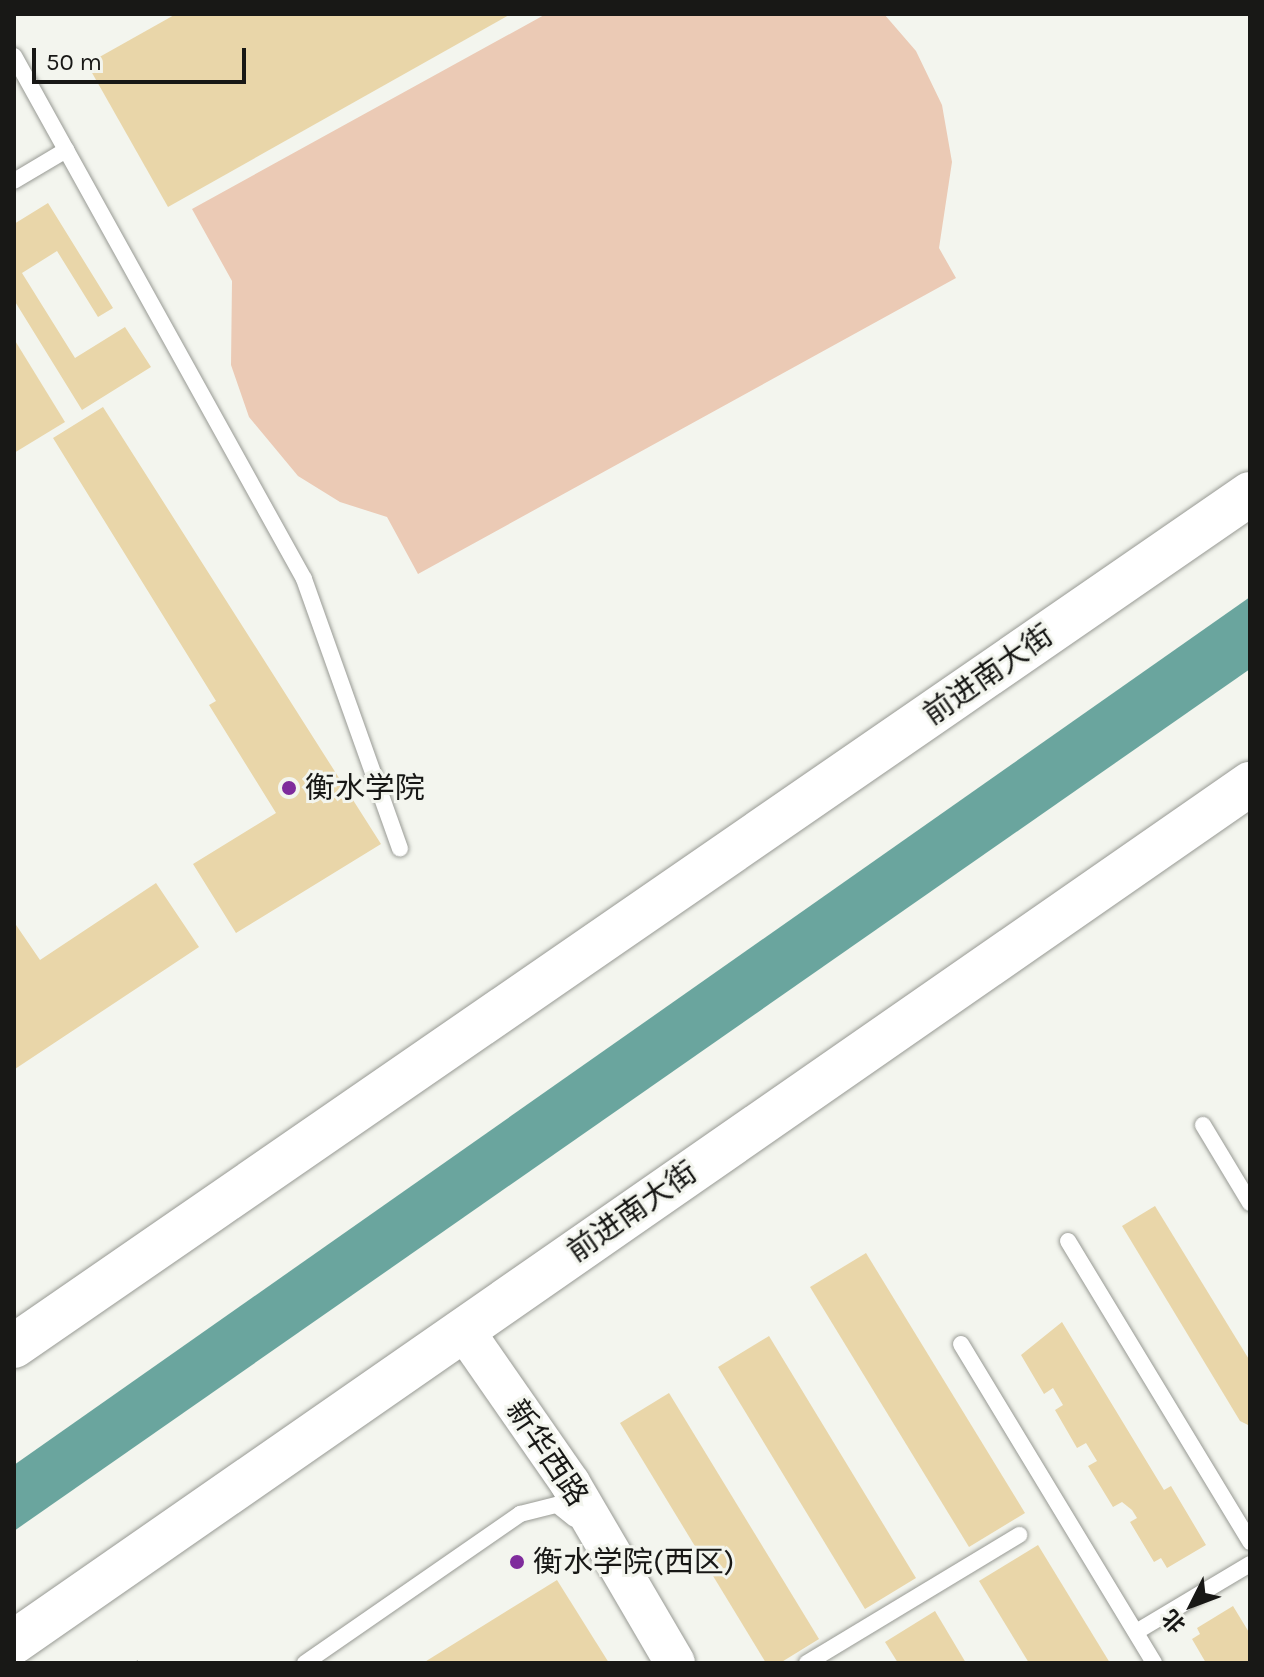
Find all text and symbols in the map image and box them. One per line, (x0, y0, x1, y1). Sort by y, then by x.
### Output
scale bar (36, 32, 250, 82)
text: 50 m (46, 48, 102, 76)
street label: 前进南大街 (916, 617, 1060, 733)
place label: 衡水学院 (305, 770, 425, 806)
marker: 衡水学院 (280, 779, 298, 797)
street label: 前进南大街 (560, 1154, 704, 1270)
street label: 新华西路 (499, 1393, 595, 1513)
place label: 衡水学院(西区) (533, 1544, 734, 1580)
marker: 衡水学院(西区) (508, 1553, 526, 1571)
north arrow (1152, 1565, 1232, 1645)
text: 北 (1157, 1604, 1191, 1638)

